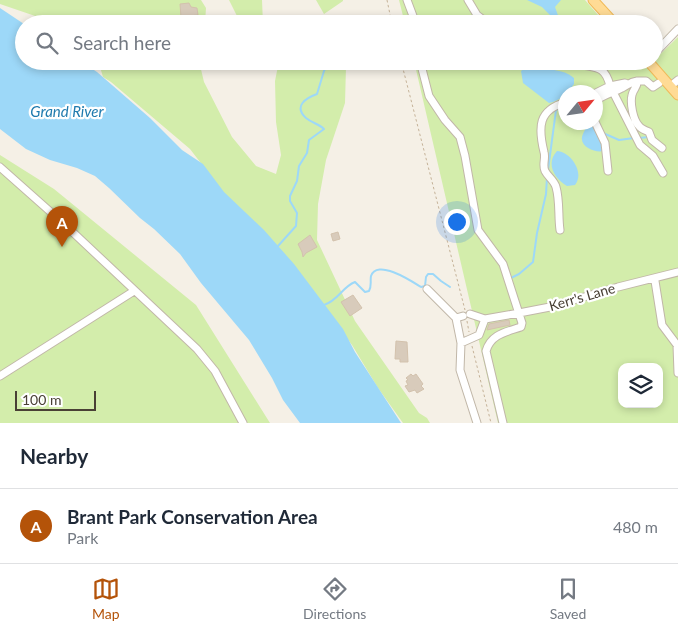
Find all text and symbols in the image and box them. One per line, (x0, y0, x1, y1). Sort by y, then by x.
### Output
search box (15, 15, 663, 70)
icon: search (33, 29, 61, 57)
text: Search here (73, 31, 171, 54)
north arrow (558, 85, 603, 130)
water label: Grand River (30, 102, 104, 120)
pin: A (46, 206, 78, 247)
your location (444, 209, 470, 235)
street label: Kerr's Lane (547, 279, 617, 314)
map controls (618, 363, 663, 408)
button: layers (618, 363, 663, 408)
scale bar (15, 388, 96, 411)
text: 100 m (22, 391, 61, 408)
text: Nearby (20, 443, 88, 468)
text: Brant Park Conservation Area (67, 505, 318, 528)
text: A (30, 517, 42, 536)
text: 480 m (613, 517, 658, 536)
text: Park (67, 528, 98, 547)
tab: Map (92, 575, 120, 622)
tab: Directions (303, 575, 366, 622)
tab: Saved (550, 575, 586, 622)

